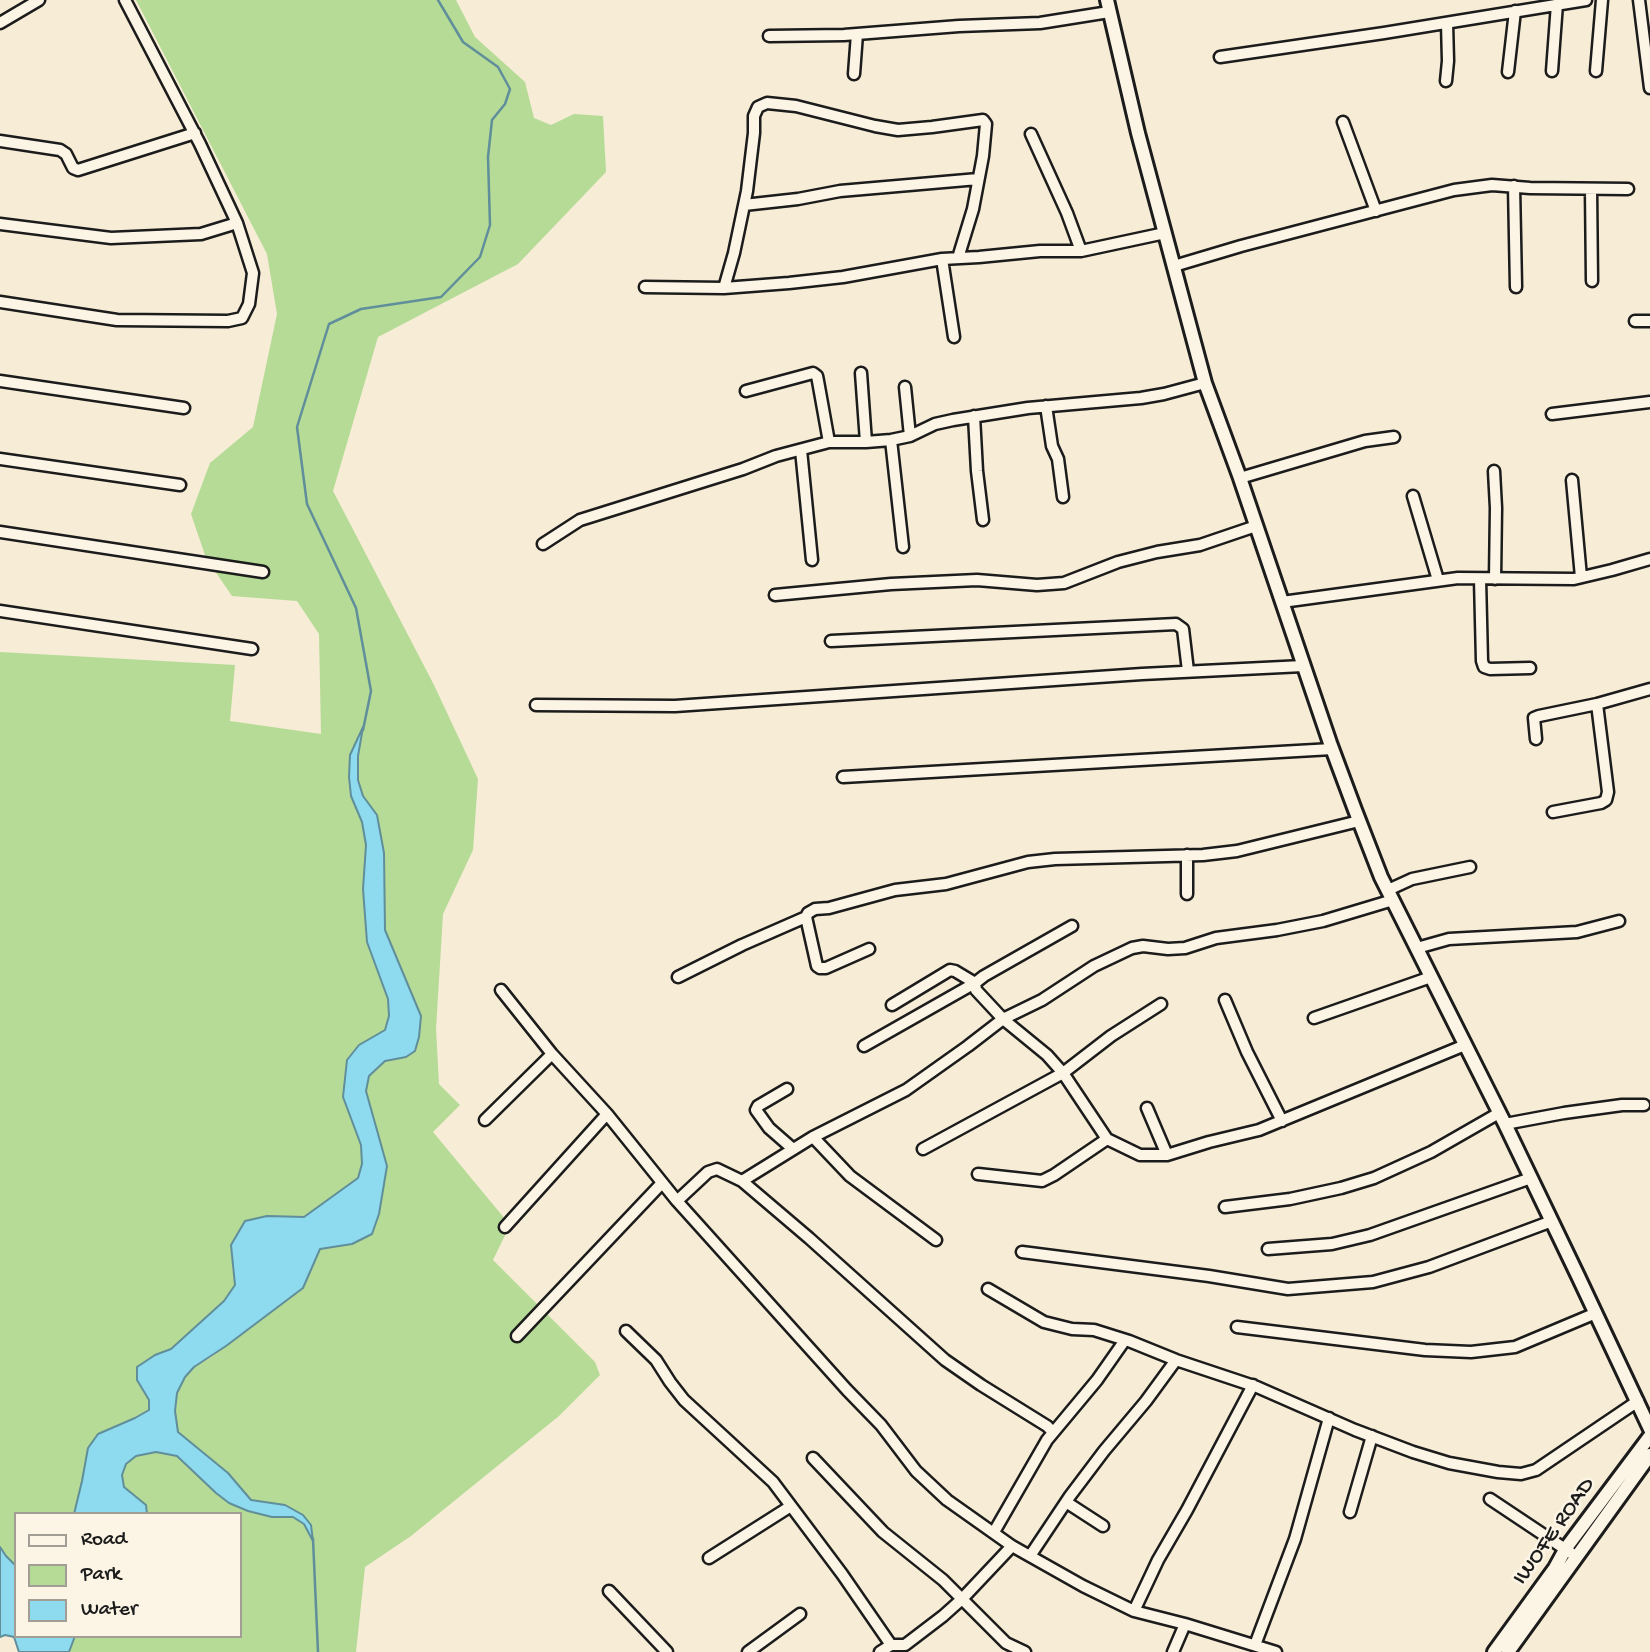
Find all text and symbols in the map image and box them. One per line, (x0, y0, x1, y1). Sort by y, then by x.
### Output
street label: IWOFE ROAD (1508, 1473, 1602, 1591)
legend (14, 1512, 242, 1638)
text: Road (81, 1528, 127, 1553)
text: Park (81, 1563, 121, 1588)
text: Water (81, 1598, 137, 1623)

